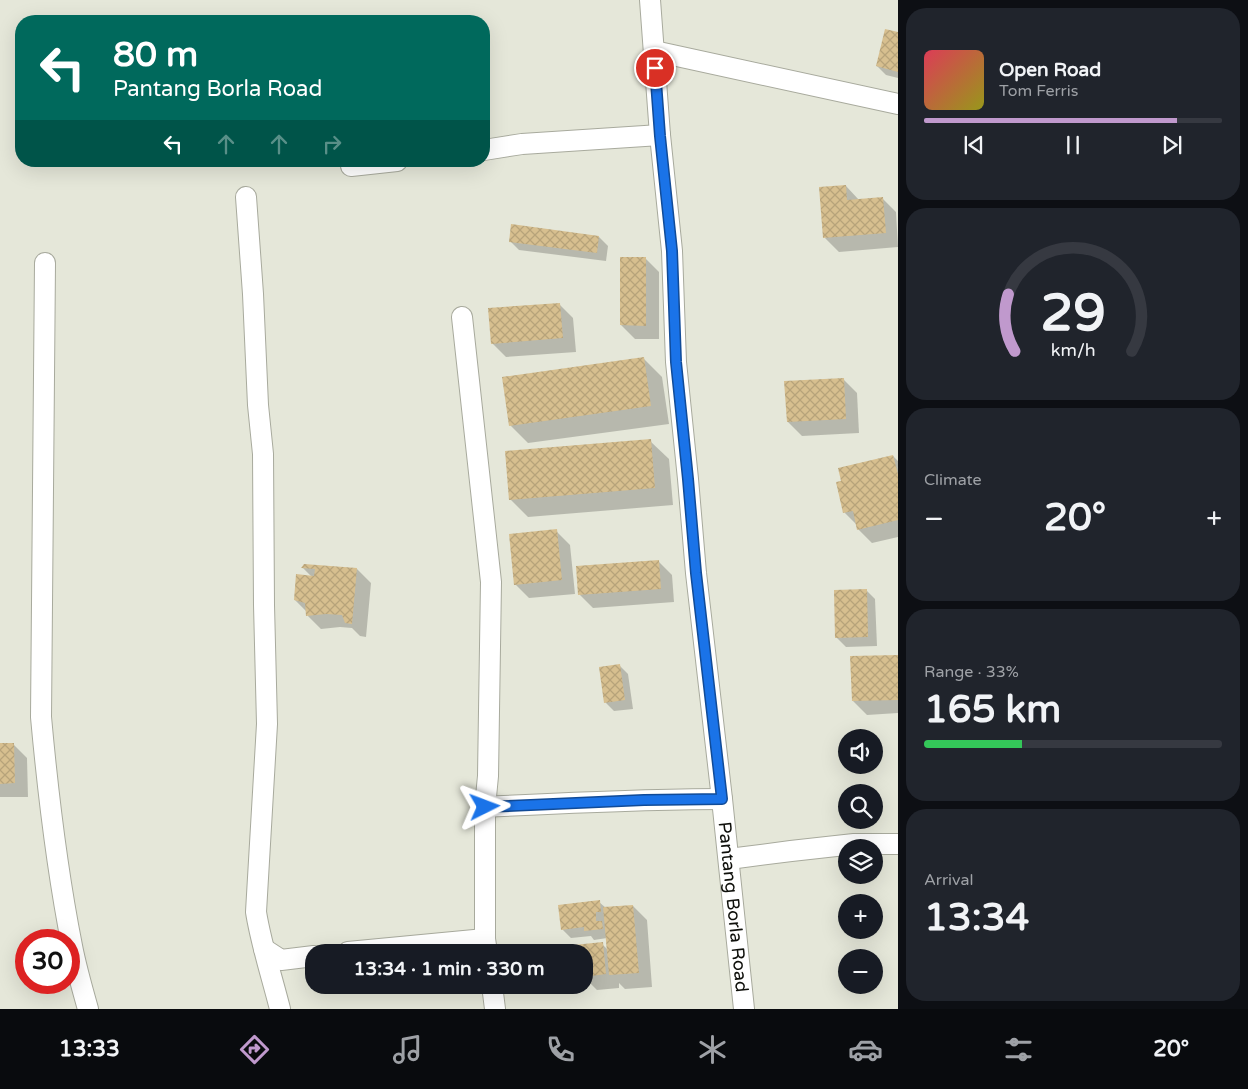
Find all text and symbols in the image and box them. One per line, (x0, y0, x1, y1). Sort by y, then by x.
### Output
text: 80 m (113, 34, 198, 76)
icon: left (30, 35, 95, 100)
pin (634, 47, 676, 89)
icon: arrive (641, 54, 669, 82)
text: Open Road (999, 59, 1101, 81)
text: Pantang Borla Road (113, 76, 322, 102)
text: Tom Ferris (999, 81, 1078, 101)
icon: left (159, 130, 187, 158)
icon: ahead (212, 130, 240, 158)
icon: ahead (265, 130, 293, 158)
icon: right (318, 130, 346, 158)
icon: previous (960, 131, 988, 159)
icon: pause (1059, 131, 1087, 159)
icon: next (1158, 131, 1186, 159)
text: 29 (1040, 282, 1106, 345)
text: km/h (1051, 340, 1095, 361)
text: Climate (924, 470, 982, 490)
text: 20° (1044, 495, 1106, 541)
text: − (924, 502, 944, 536)
text: + (1206, 502, 1222, 536)
text: Range · 33% (924, 662, 1019, 682)
text: 165 km (924, 687, 1061, 733)
map controls (838, 729, 883, 994)
button: sound (838, 729, 883, 774)
position arrow (458, 780, 510, 832)
button: search (838, 784, 883, 829)
street label: Pantang Borla Road (713, 821, 753, 993)
button: layers (838, 839, 883, 884)
text: Arrival (924, 870, 973, 890)
button: + (838, 894, 883, 939)
text: 13:34 (924, 895, 1029, 941)
speed limit sign: 30 (15, 929, 80, 994)
button: − (838, 949, 883, 994)
text: 13:34 · 1 min · 330 m (353, 958, 545, 980)
icon: directions (237, 1032, 272, 1067)
icon: music (390, 1032, 425, 1067)
icon: phone (543, 1032, 578, 1067)
icon: climate (695, 1032, 730, 1067)
icon: car (848, 1032, 883, 1067)
icon: filters (1001, 1032, 1036, 1067)
text: 13:33 (59, 1036, 120, 1062)
text: 20° (1153, 1036, 1189, 1062)

